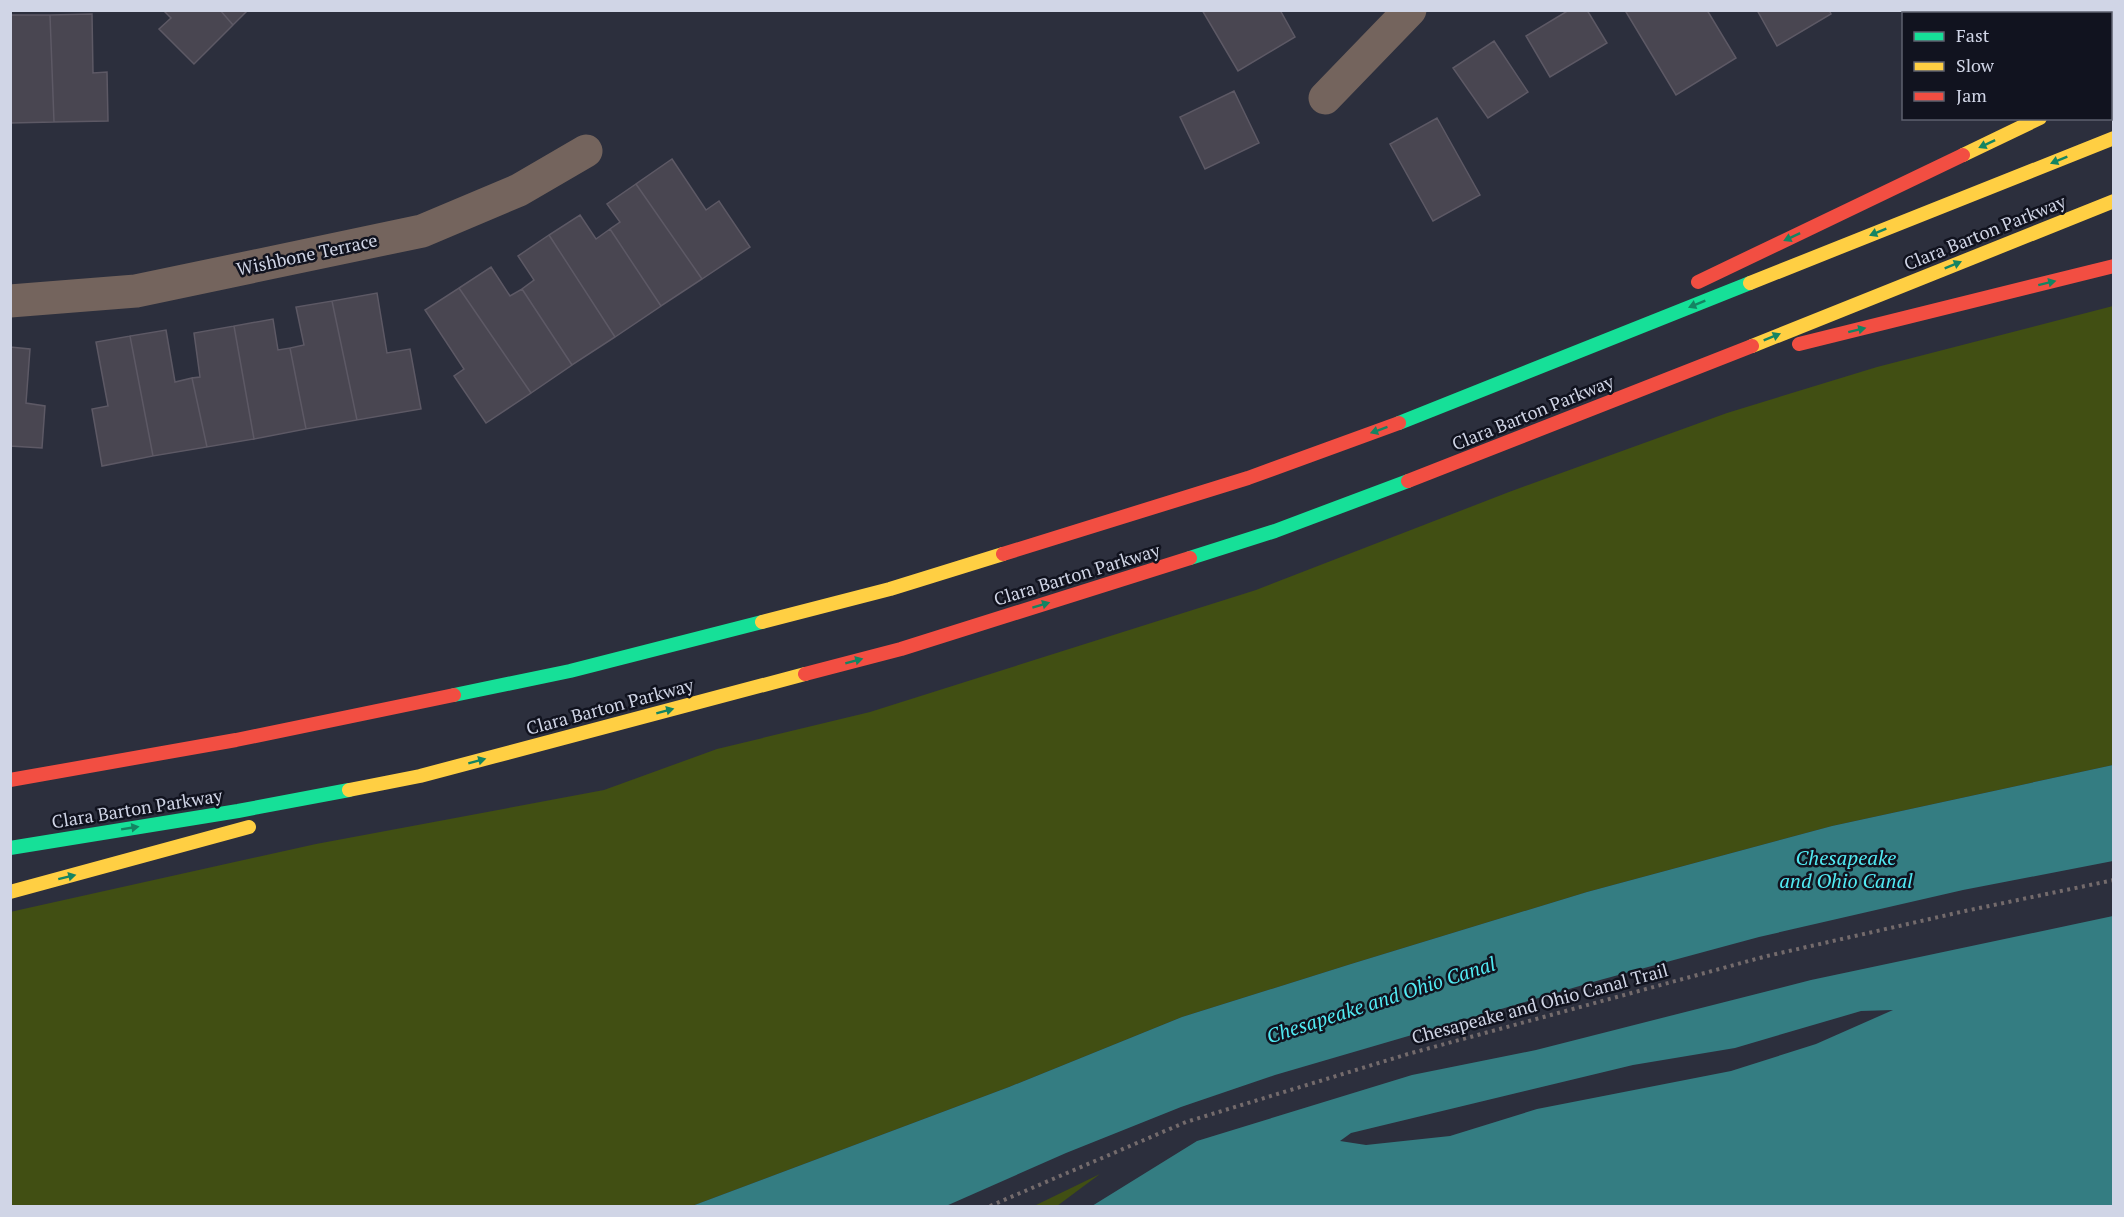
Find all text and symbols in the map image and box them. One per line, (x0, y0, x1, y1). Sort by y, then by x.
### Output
legend (1902, 12, 2112, 120)
text: Fast (1956, 23, 1990, 47)
text: Slow (1956, 53, 1995, 77)
text: Jam (1956, 83, 1987, 107)
one-way arrow (1979, 140, 1996, 149)
one-way arrow (2050, 156, 2068, 165)
street label: Clara Barton Parkway (1900, 188, 2070, 276)
street label: Wishbone Terrace (234, 227, 380, 281)
one-way arrow (1869, 228, 1887, 237)
one-way arrow (1784, 233, 1801, 242)
one-way arrow (1944, 260, 1962, 269)
one-way arrow (2037, 277, 2056, 287)
one-way arrow (1688, 300, 1706, 309)
one-way arrow (1848, 324, 1867, 334)
one-way arrow (1763, 332, 1781, 342)
street label: Clara Barton Parkway (1448, 368, 1618, 456)
one-way arrow (1370, 426, 1388, 435)
street label: Clara Barton Parkway (991, 537, 1164, 611)
one-way arrow (1032, 600, 1050, 609)
one-way arrow (845, 656, 863, 665)
street label: Clara Barton Parkway (523, 672, 697, 740)
one-way arrow (656, 706, 674, 715)
one-way arrow (468, 756, 486, 765)
street label: Clara Barton Parkway (50, 783, 225, 833)
one-way arrow (121, 824, 140, 833)
water label: Chesapeake and Ohio Canal (1779, 844, 1913, 894)
one-way arrow (58, 872, 76, 882)
water label: Chesapeake and Ohio Canal (1263, 950, 1499, 1049)
street label: Chesapeake and Ohio Canal Trail (1409, 957, 1671, 1049)

